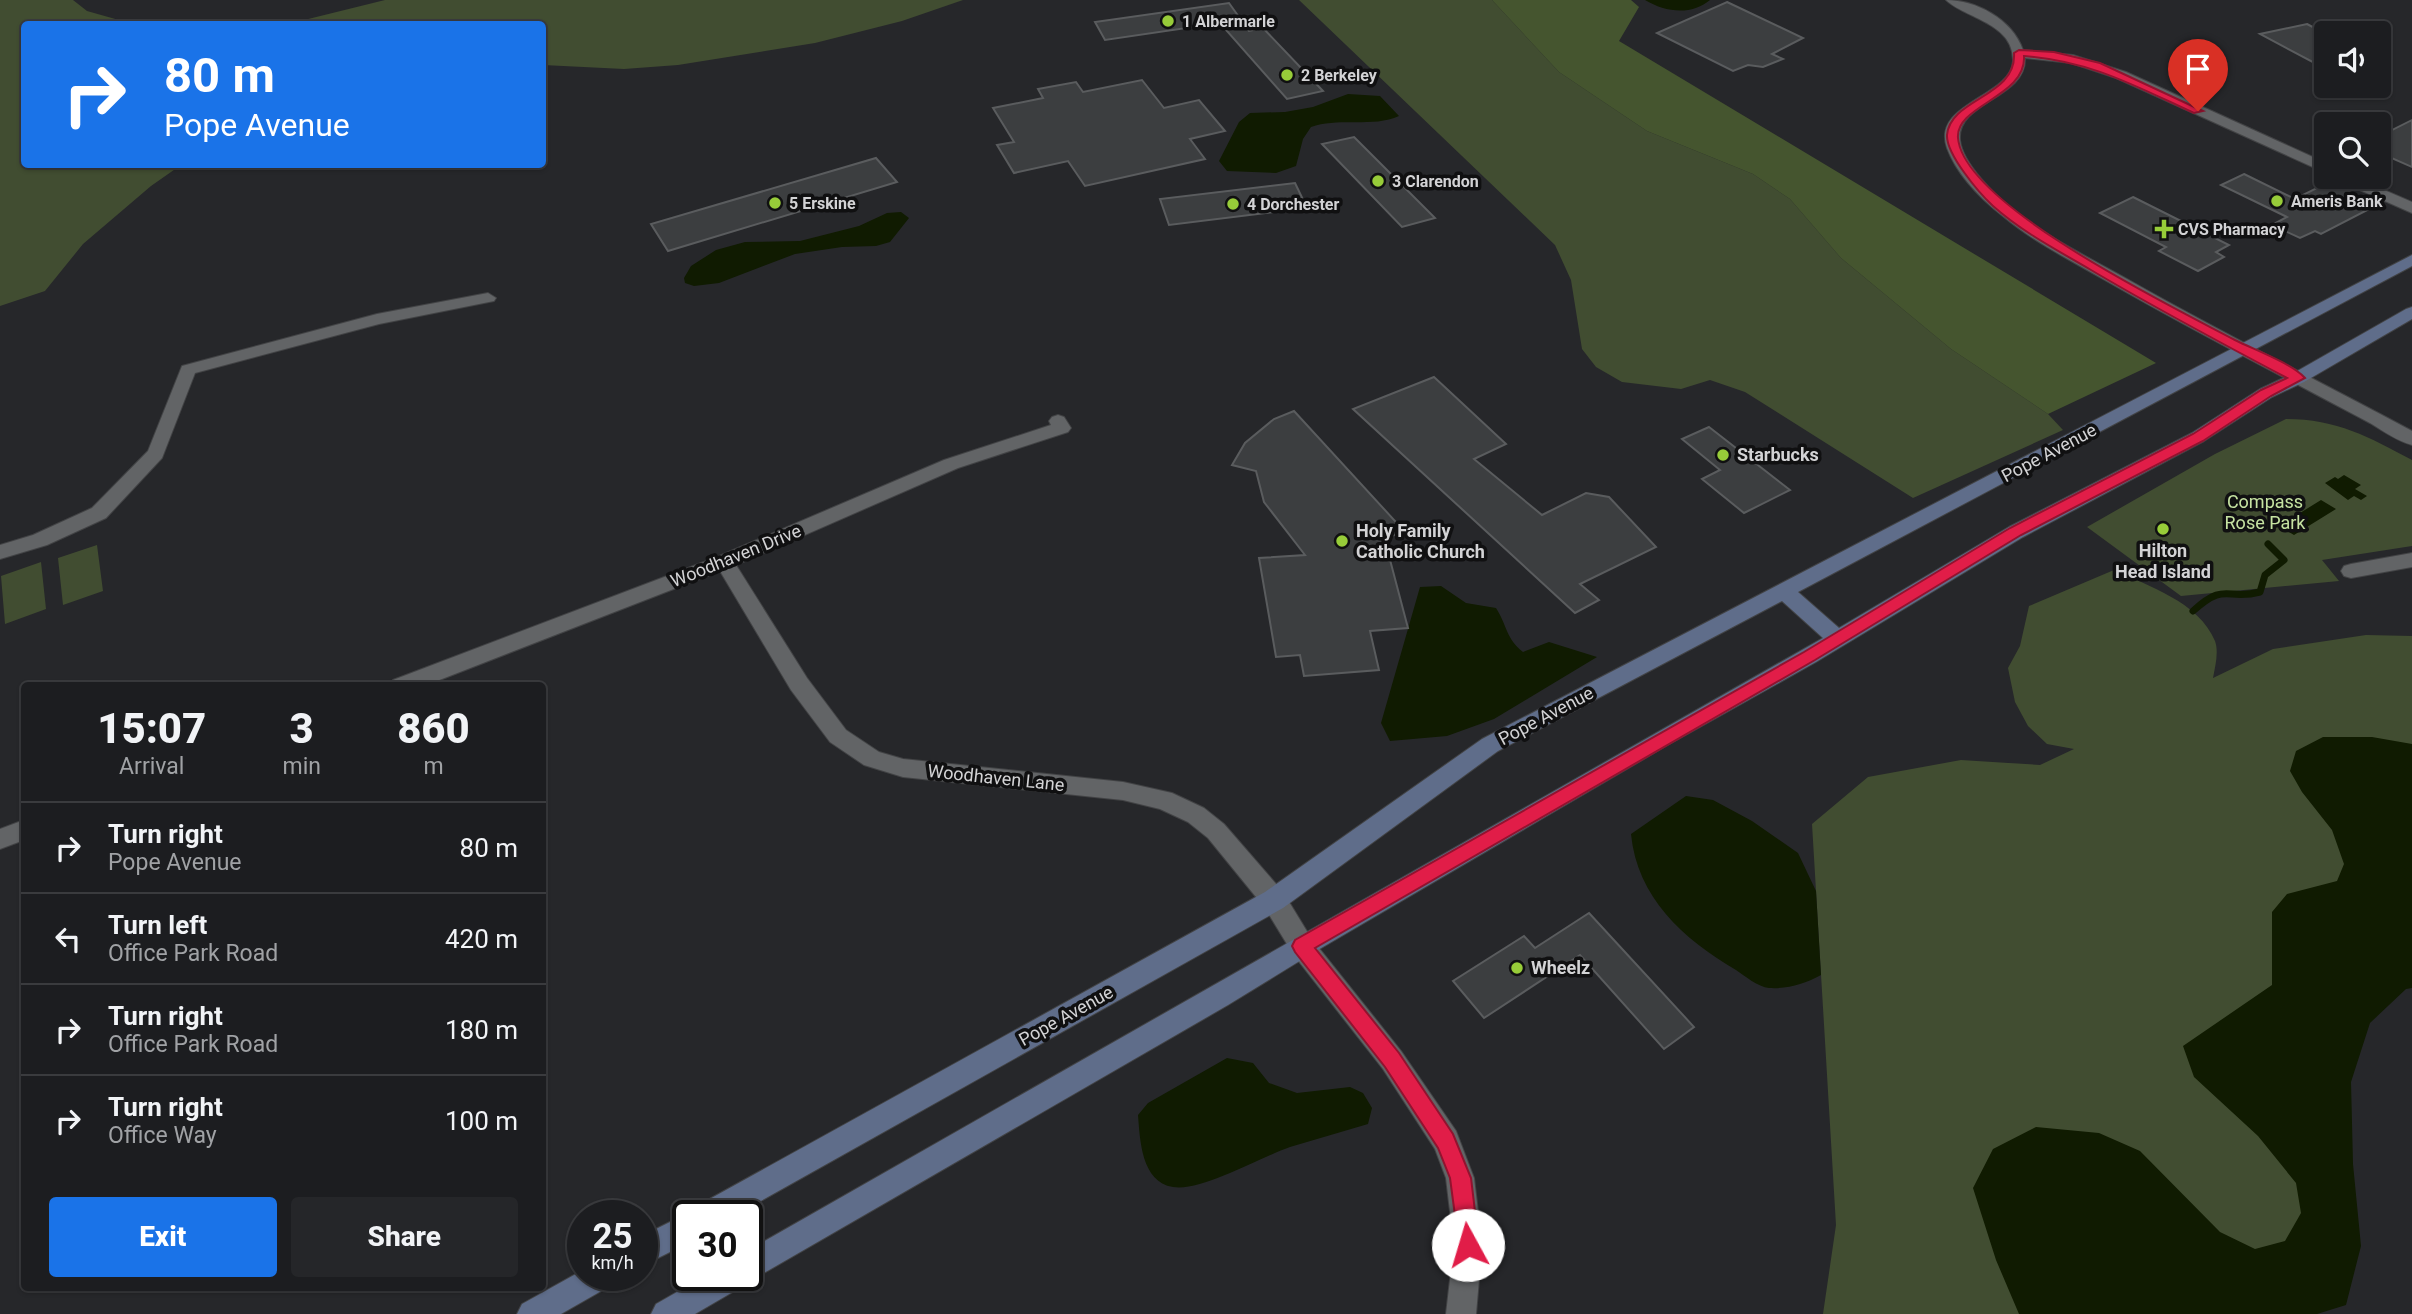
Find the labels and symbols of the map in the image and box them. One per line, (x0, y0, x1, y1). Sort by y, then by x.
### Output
place label: 1 Albermarle (1182, 12, 1275, 31)
marker: 1 Albermarle (1160, 13, 1176, 29)
pin (2168, 39, 2228, 111)
place label: 2 Berkeley (1301, 66, 1378, 85)
marker: 2 Berkeley (1279, 67, 1295, 83)
place label: 3 Clarendon (1392, 172, 1479, 191)
marker: 3 Clarendon (1370, 173, 1386, 189)
place label: Ameris Bank (2291, 192, 2383, 211)
marker: Ameris Bank (2269, 193, 2285, 209)
place label: 5 Erskine (789, 194, 856, 213)
marker: 5 Erskine (767, 195, 783, 211)
place label: 4 Dorchester (1247, 195, 1340, 214)
marker: 4 Dorchester (1225, 196, 1241, 212)
place label: CVS Pharmacy (2178, 220, 2286, 239)
marker: CVS Pharmacy (2156, 221, 2172, 237)
street label: Pope Avenue (1998, 419, 2100, 486)
place label: Starbucks (1737, 444, 1819, 465)
marker: Starbucks (1715, 447, 1731, 463)
park label: Compass Rose Park (2225, 491, 2306, 533)
street label: Woodhaven Drive (667, 520, 804, 591)
place label: Holy Family Catholic Church (1356, 520, 1485, 562)
marker: Hilton Head Island (2155, 521, 2171, 537)
marker: Holy Family Catholic Church (1334, 533, 1350, 549)
place label: Hilton Head Island (2115, 540, 2211, 582)
street label: Pope Avenue (1495, 682, 1597, 749)
street label: Woodhaven Lane (927, 760, 1066, 795)
place label: Wheelz (1531, 957, 1590, 978)
marker: Wheelz (1509, 960, 1525, 976)
street label: Pope Avenue (1015, 981, 1117, 1050)
speed limit sign: 30 (672, 1200, 763, 1291)
position arrow (1431, 1208, 1505, 1282)

